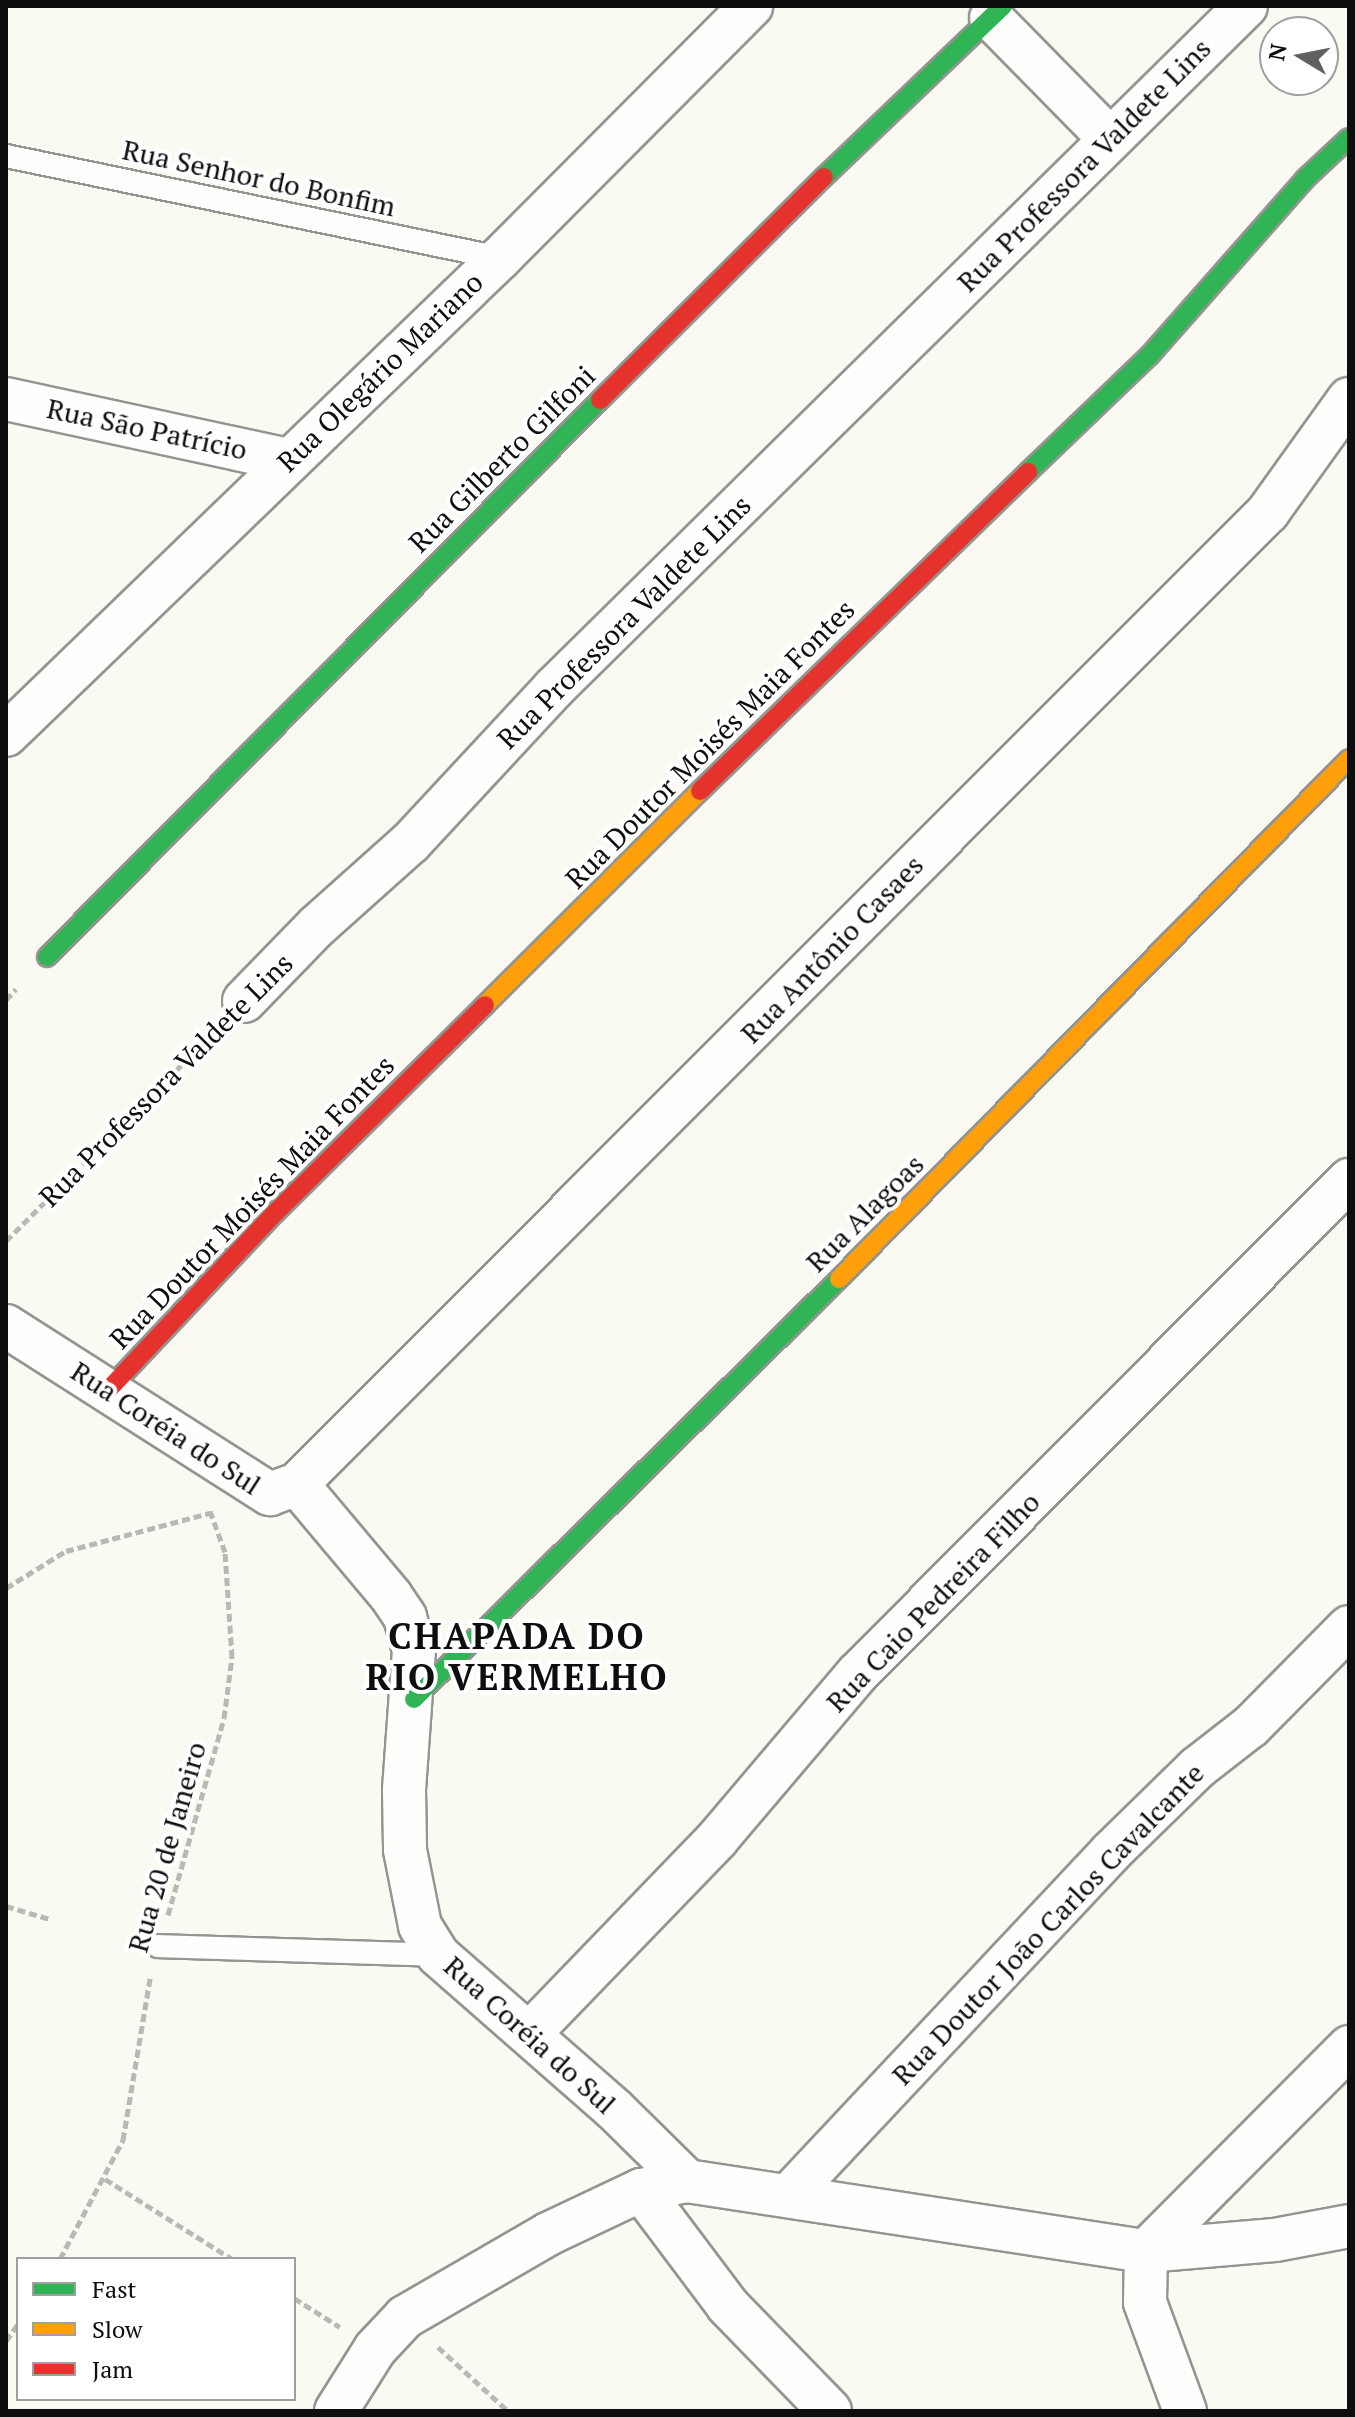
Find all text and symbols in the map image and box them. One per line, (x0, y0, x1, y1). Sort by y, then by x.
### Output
north arrow (1259, 16, 1339, 96)
street label: Rua Professora Valdete Lins (950, 31, 1218, 299)
text: N (1261, 41, 1293, 63)
street label: Rua Senhor do Bonfim (119, 133, 399, 223)
street label: Rua Olegário Mariano (270, 265, 490, 479)
street label: Rua Gilberto Gilfoni (402, 359, 602, 559)
street label: Rua São Patrício (44, 391, 250, 467)
street label: Rua Professora Valdete Lins (490, 488, 758, 756)
street label: Rua Doutor Moisés Maia Fontes (559, 593, 861, 895)
street label: Rua Antônio Casaes (734, 848, 930, 1050)
street label: Rua Professora Valdete Lins (32, 946, 300, 1214)
street label: Rua Doutor Moisés Maia Fontes (103, 1048, 401, 1356)
street label: Rua Alagoas (799, 1147, 931, 1279)
street label: Rua Coréia do Sul (65, 1354, 267, 1502)
street label: Rua Caio Pedreira Filho (819, 1485, 1047, 1719)
district label: CHAPADA DO RIO VERMELHO (365, 1613, 669, 1698)
street label: Rua 20 de Janeiro (121, 1738, 213, 1956)
street label: Rua Doutor João Carlos Cavalcante (885, 1756, 1211, 2092)
street label: Rua Coréia do Sul (437, 1949, 623, 2121)
legend (16, 2257, 296, 2401)
text: Fast (92, 2273, 136, 2305)
text: Slow (92, 2313, 143, 2345)
text: Jam (92, 2353, 133, 2385)

